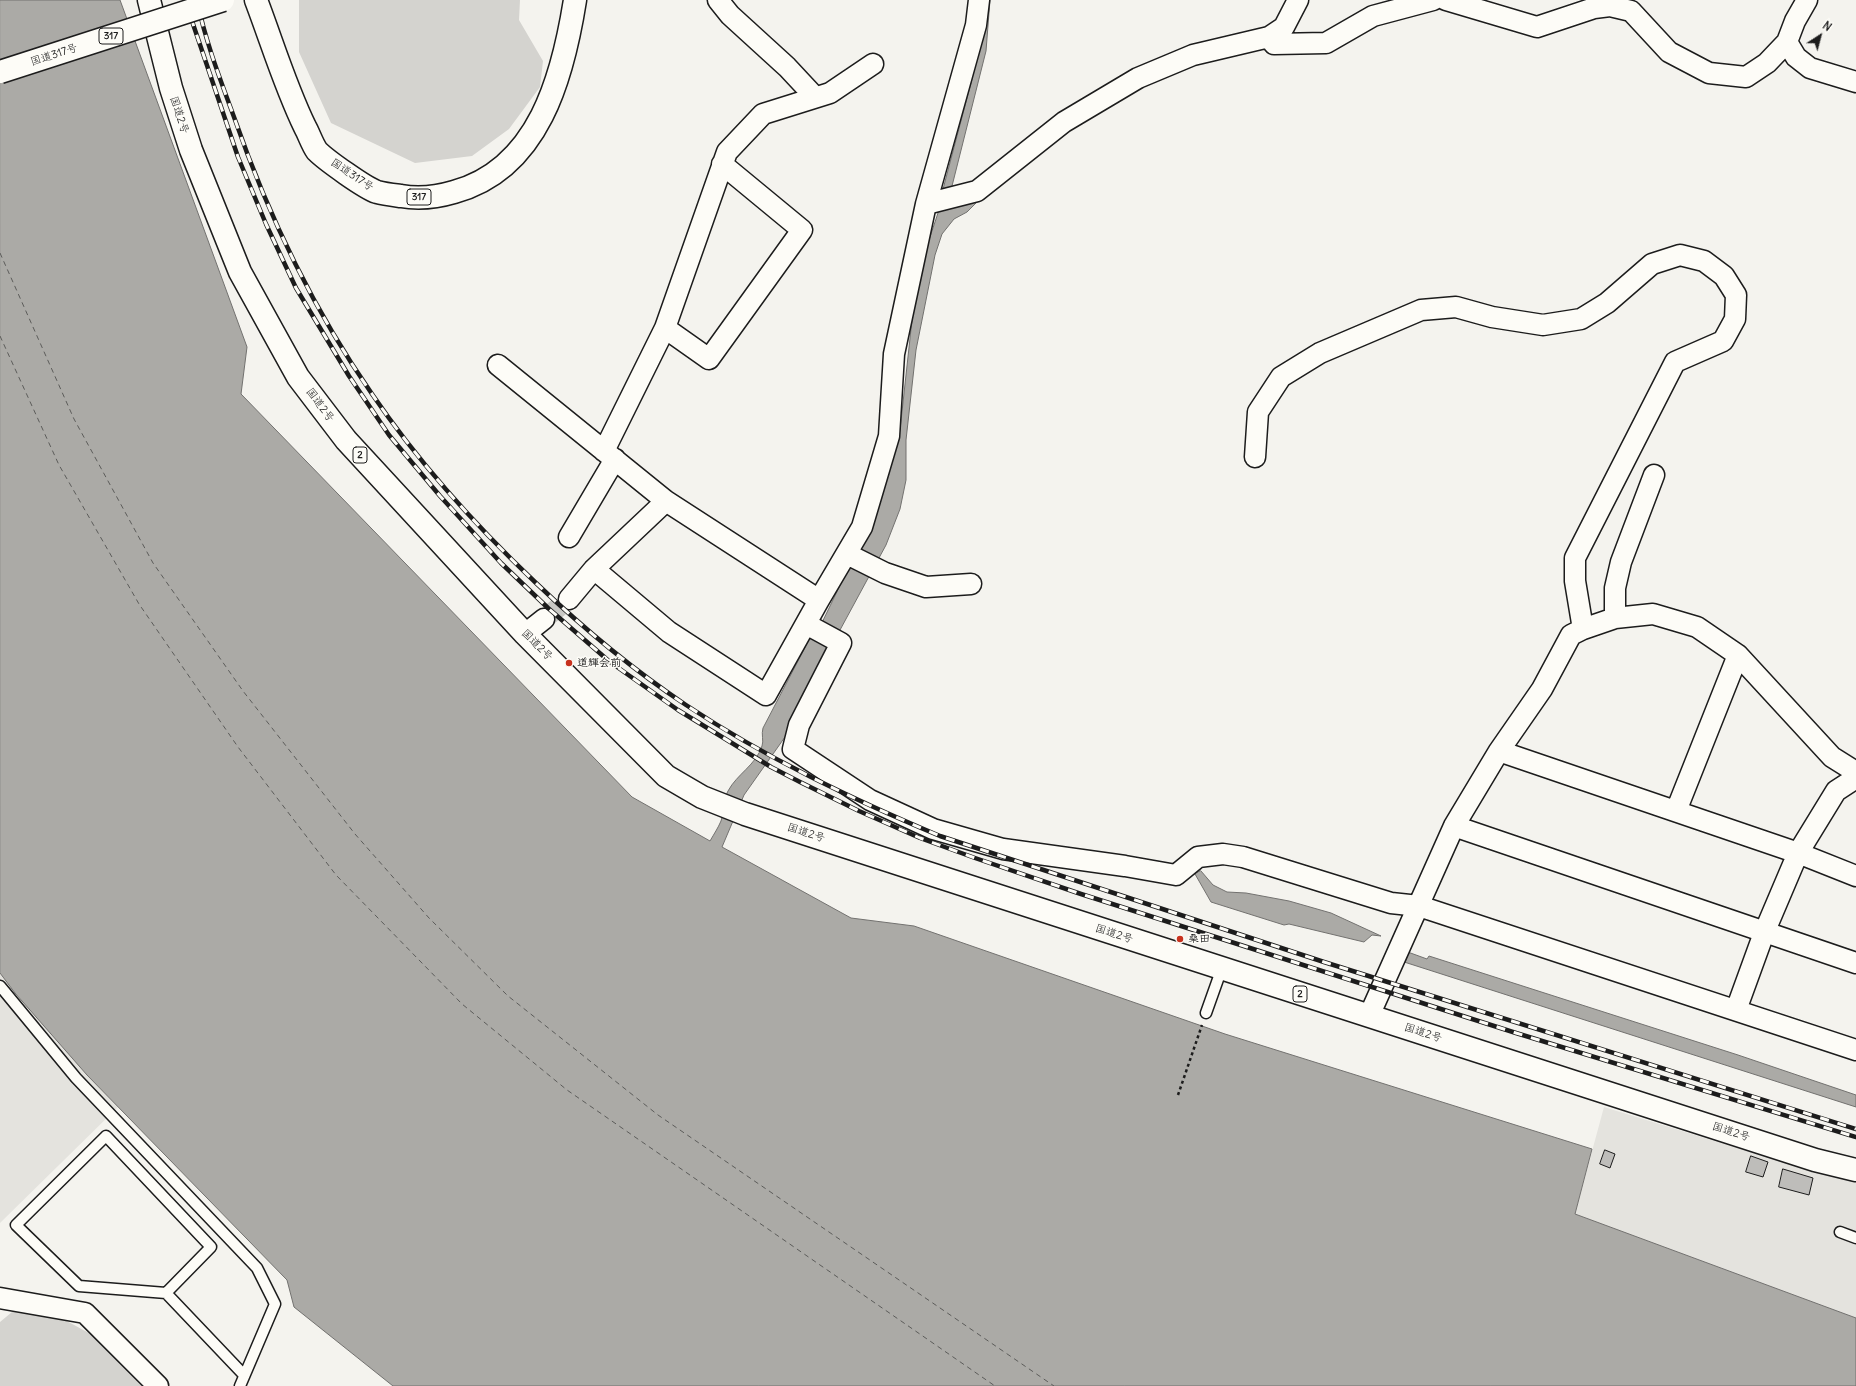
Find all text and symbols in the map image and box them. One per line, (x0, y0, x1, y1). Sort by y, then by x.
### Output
north arrow (1800, 16, 1840, 56)
text: N (1820, 18, 1834, 34)
road number: 317 (99, 28, 123, 44)
street label: 国道317号 (29, 41, 79, 69)
street label: 国道2号 (167, 94, 191, 136)
street label: 国道317号 (328, 156, 376, 194)
road number: 317 (407, 189, 431, 205)
street label: 国道2号 (303, 385, 337, 425)
road number: 2 (353, 447, 367, 463)
street label: 国道2号 (519, 627, 555, 663)
place label: 道輝会前 (577, 656, 621, 670)
marker: 道輝会前 (564, 658, 574, 668)
street label: 国道2号 (785, 821, 827, 845)
street label: 国道2号 (1093, 922, 1135, 946)
place label: 桑田 (1188, 932, 1210, 946)
marker: 桑田 (1175, 934, 1185, 944)
road number: 2 (1293, 986, 1307, 1002)
street label: 国道2号 (1402, 1021, 1444, 1045)
street label: 国道2号 (1710, 1120, 1752, 1144)

